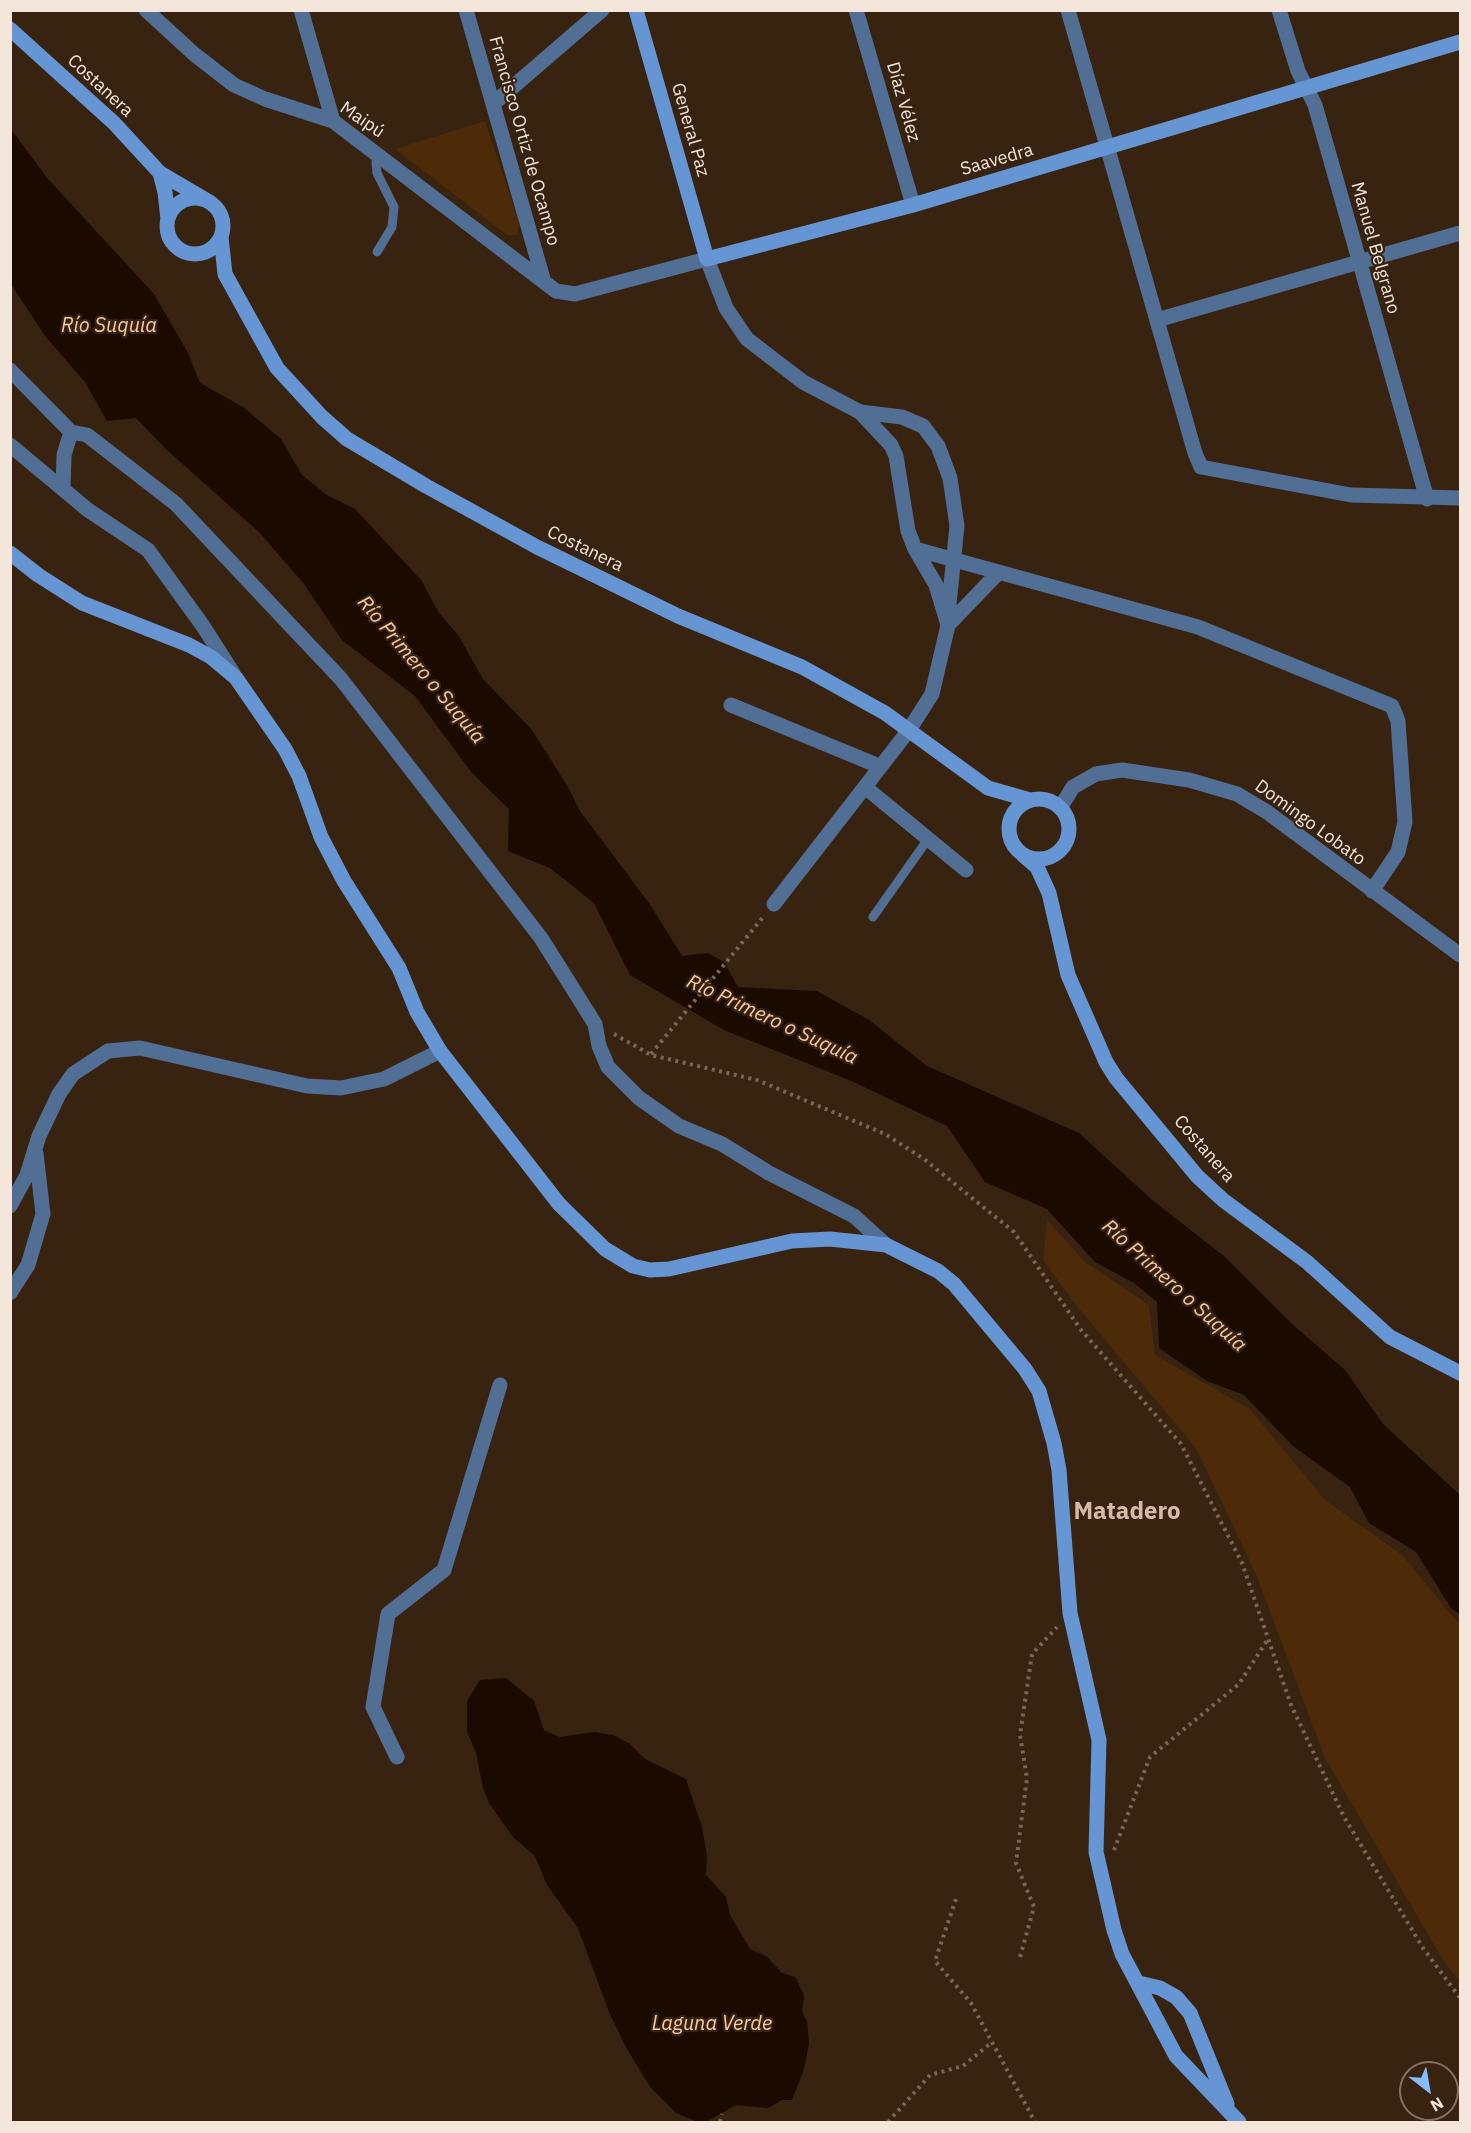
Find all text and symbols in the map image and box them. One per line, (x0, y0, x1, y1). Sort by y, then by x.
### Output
street label: Francisco Ortiz de Ocampo (484, 34, 564, 248)
street label: Costanera (63, 50, 137, 122)
street label: Díaz Vélez (881, 60, 925, 144)
street label: General Paz (666, 81, 714, 179)
street label: Maipú (335, 97, 389, 143)
street label: Saavedra (958, 139, 1036, 181)
street label: Manuel Belgrano (1346, 180, 1404, 316)
water label: Río Suquía (61, 314, 157, 338)
street label: Costanera (543, 521, 627, 577)
water label: Río Primero o Suquía (352, 591, 490, 749)
street label: Domingo Lobato (1250, 776, 1370, 870)
water label: Río Primero o Suquía (683, 970, 861, 1070)
street label: Costanera (1169, 1111, 1239, 1187)
water label: Río Primero o Suquía (1097, 1215, 1251, 1357)
district label: Matadero (1073, 1498, 1181, 1526)
water label: Laguna Verde (652, 2012, 772, 2036)
north arrow (1399, 2061, 1459, 2121)
text: N (1427, 2093, 1447, 2116)

